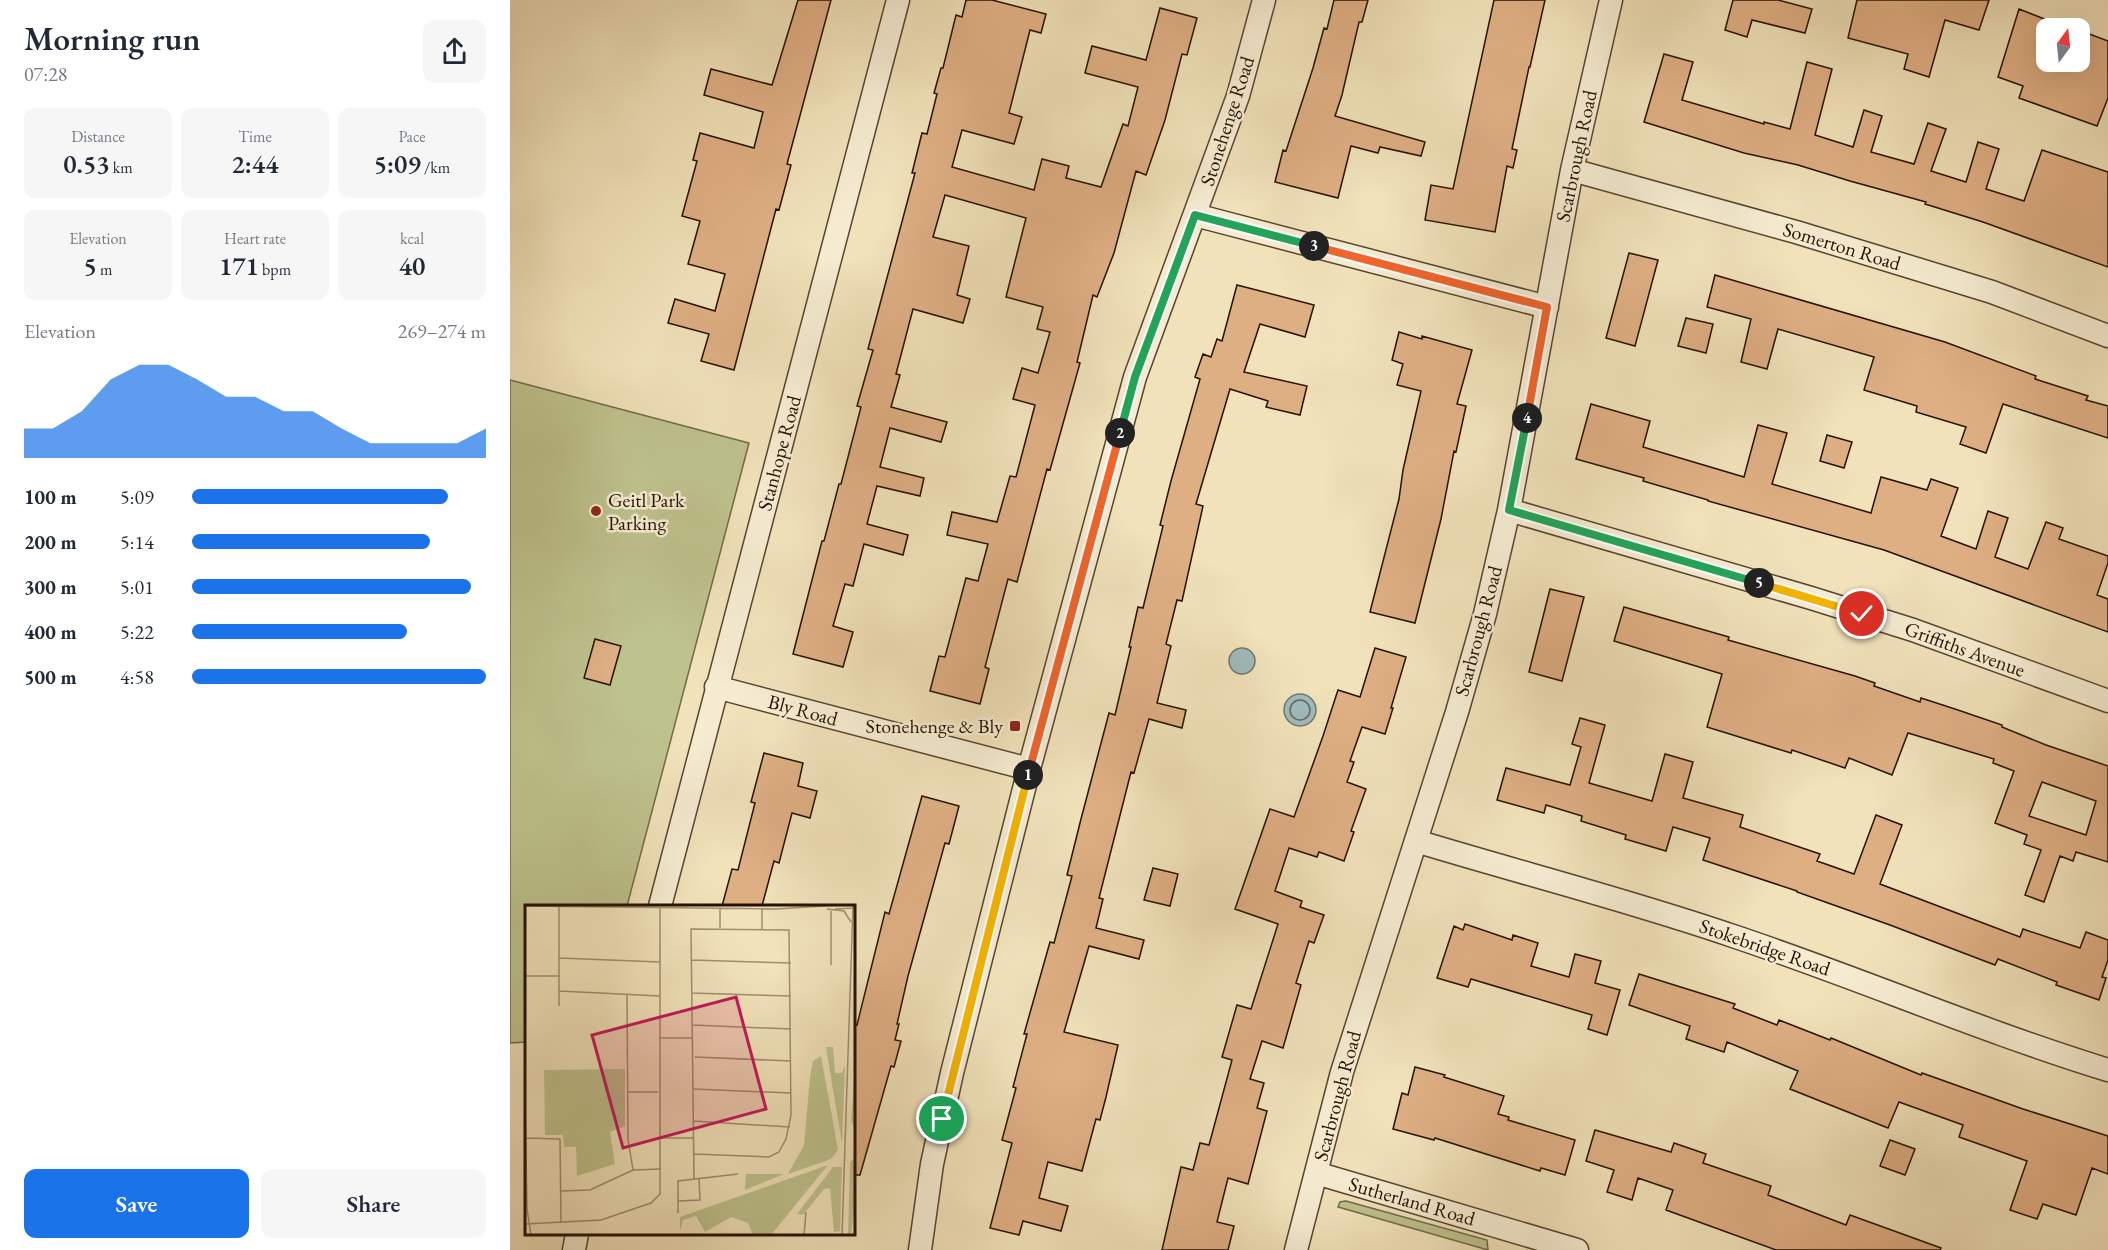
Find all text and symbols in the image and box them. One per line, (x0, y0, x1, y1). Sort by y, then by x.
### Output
text: Morning run (24, 17, 201, 60)
north arrow (2036, 18, 2090, 72)
map controls (2036, 18, 2090, 72)
button: share (423, 20, 486, 83)
street label: Stonehenge Road (1194, 52, 1260, 189)
text: 07:28 (24, 61, 67, 87)
street label: Scarbrough Road (1549, 87, 1603, 224)
text: Distance (71, 126, 125, 147)
text: Time (238, 126, 272, 147)
text: Pace (399, 126, 425, 147)
text: 0.53 (63, 147, 110, 181)
text: 2:44 (231, 147, 279, 181)
text: 5:09 (374, 147, 421, 181)
text: km (110, 157, 133, 178)
text: /km (421, 157, 450, 178)
street label: Somerton Road (1780, 216, 1905, 276)
text: Elevation (69, 228, 127, 249)
text: Heart rate (224, 228, 286, 249)
text: kcal (400, 228, 424, 249)
pin: 3 (1299, 231, 1329, 261)
text: 3 (1310, 235, 1318, 256)
text: 5 (84, 249, 97, 283)
text: 171 (219, 249, 259, 283)
text: 40 (399, 249, 425, 283)
text: m (97, 259, 113, 280)
text: bpm (259, 259, 291, 280)
text: Elevation (24, 318, 96, 344)
text: 269–274 m (398, 318, 486, 344)
street label: Stanhope Road (751, 392, 807, 514)
pin: 4 (1512, 403, 1542, 433)
text: 4 (1523, 407, 1531, 428)
pin: 2 (1105, 418, 1135, 448)
text: 2 (1116, 422, 1124, 443)
text: 100 m (24, 484, 77, 510)
text: 5:09 (120, 484, 154, 510)
place label: Geitl Park Parking (608, 487, 685, 536)
marker: Geitl Park Parking (589, 504, 603, 518)
text: 200 m (24, 529, 77, 555)
text: 5:14 (120, 529, 154, 555)
street label: Scarbrough Road (1448, 562, 1508, 699)
pin: 5 (1744, 568, 1774, 598)
text: 5 (1755, 572, 1763, 593)
text: 300 m (24, 574, 77, 600)
text: 5:01 (120, 574, 154, 600)
pin (1836, 588, 1887, 639)
icon: check (1845, 597, 1878, 630)
street label: Griffiths Avenue (1901, 615, 2029, 683)
text: 400 m (24, 619, 77, 645)
text: 5:22 (120, 619, 154, 645)
text: 500 m (24, 664, 77, 690)
text: 4:58 (120, 664, 154, 690)
street label: Bly Road (765, 688, 842, 732)
place label: Stonehenge & Bly (866, 713, 1003, 739)
marker: Stonehenge & Bly (1008, 719, 1022, 733)
pin: 1 (1013, 760, 1043, 790)
text: 1 (1024, 764, 1032, 785)
inset map (525, 905, 855, 1235)
street label: Stokebridge Road (1696, 912, 1835, 982)
street label: Scarbrough Road (1307, 1027, 1367, 1164)
pin (916, 1093, 967, 1144)
icon: arrive (925, 1102, 958, 1135)
button: Save (24, 1169, 249, 1238)
button: Share (261, 1169, 486, 1238)
street label: Sutherland Road (1346, 1171, 1479, 1232)

